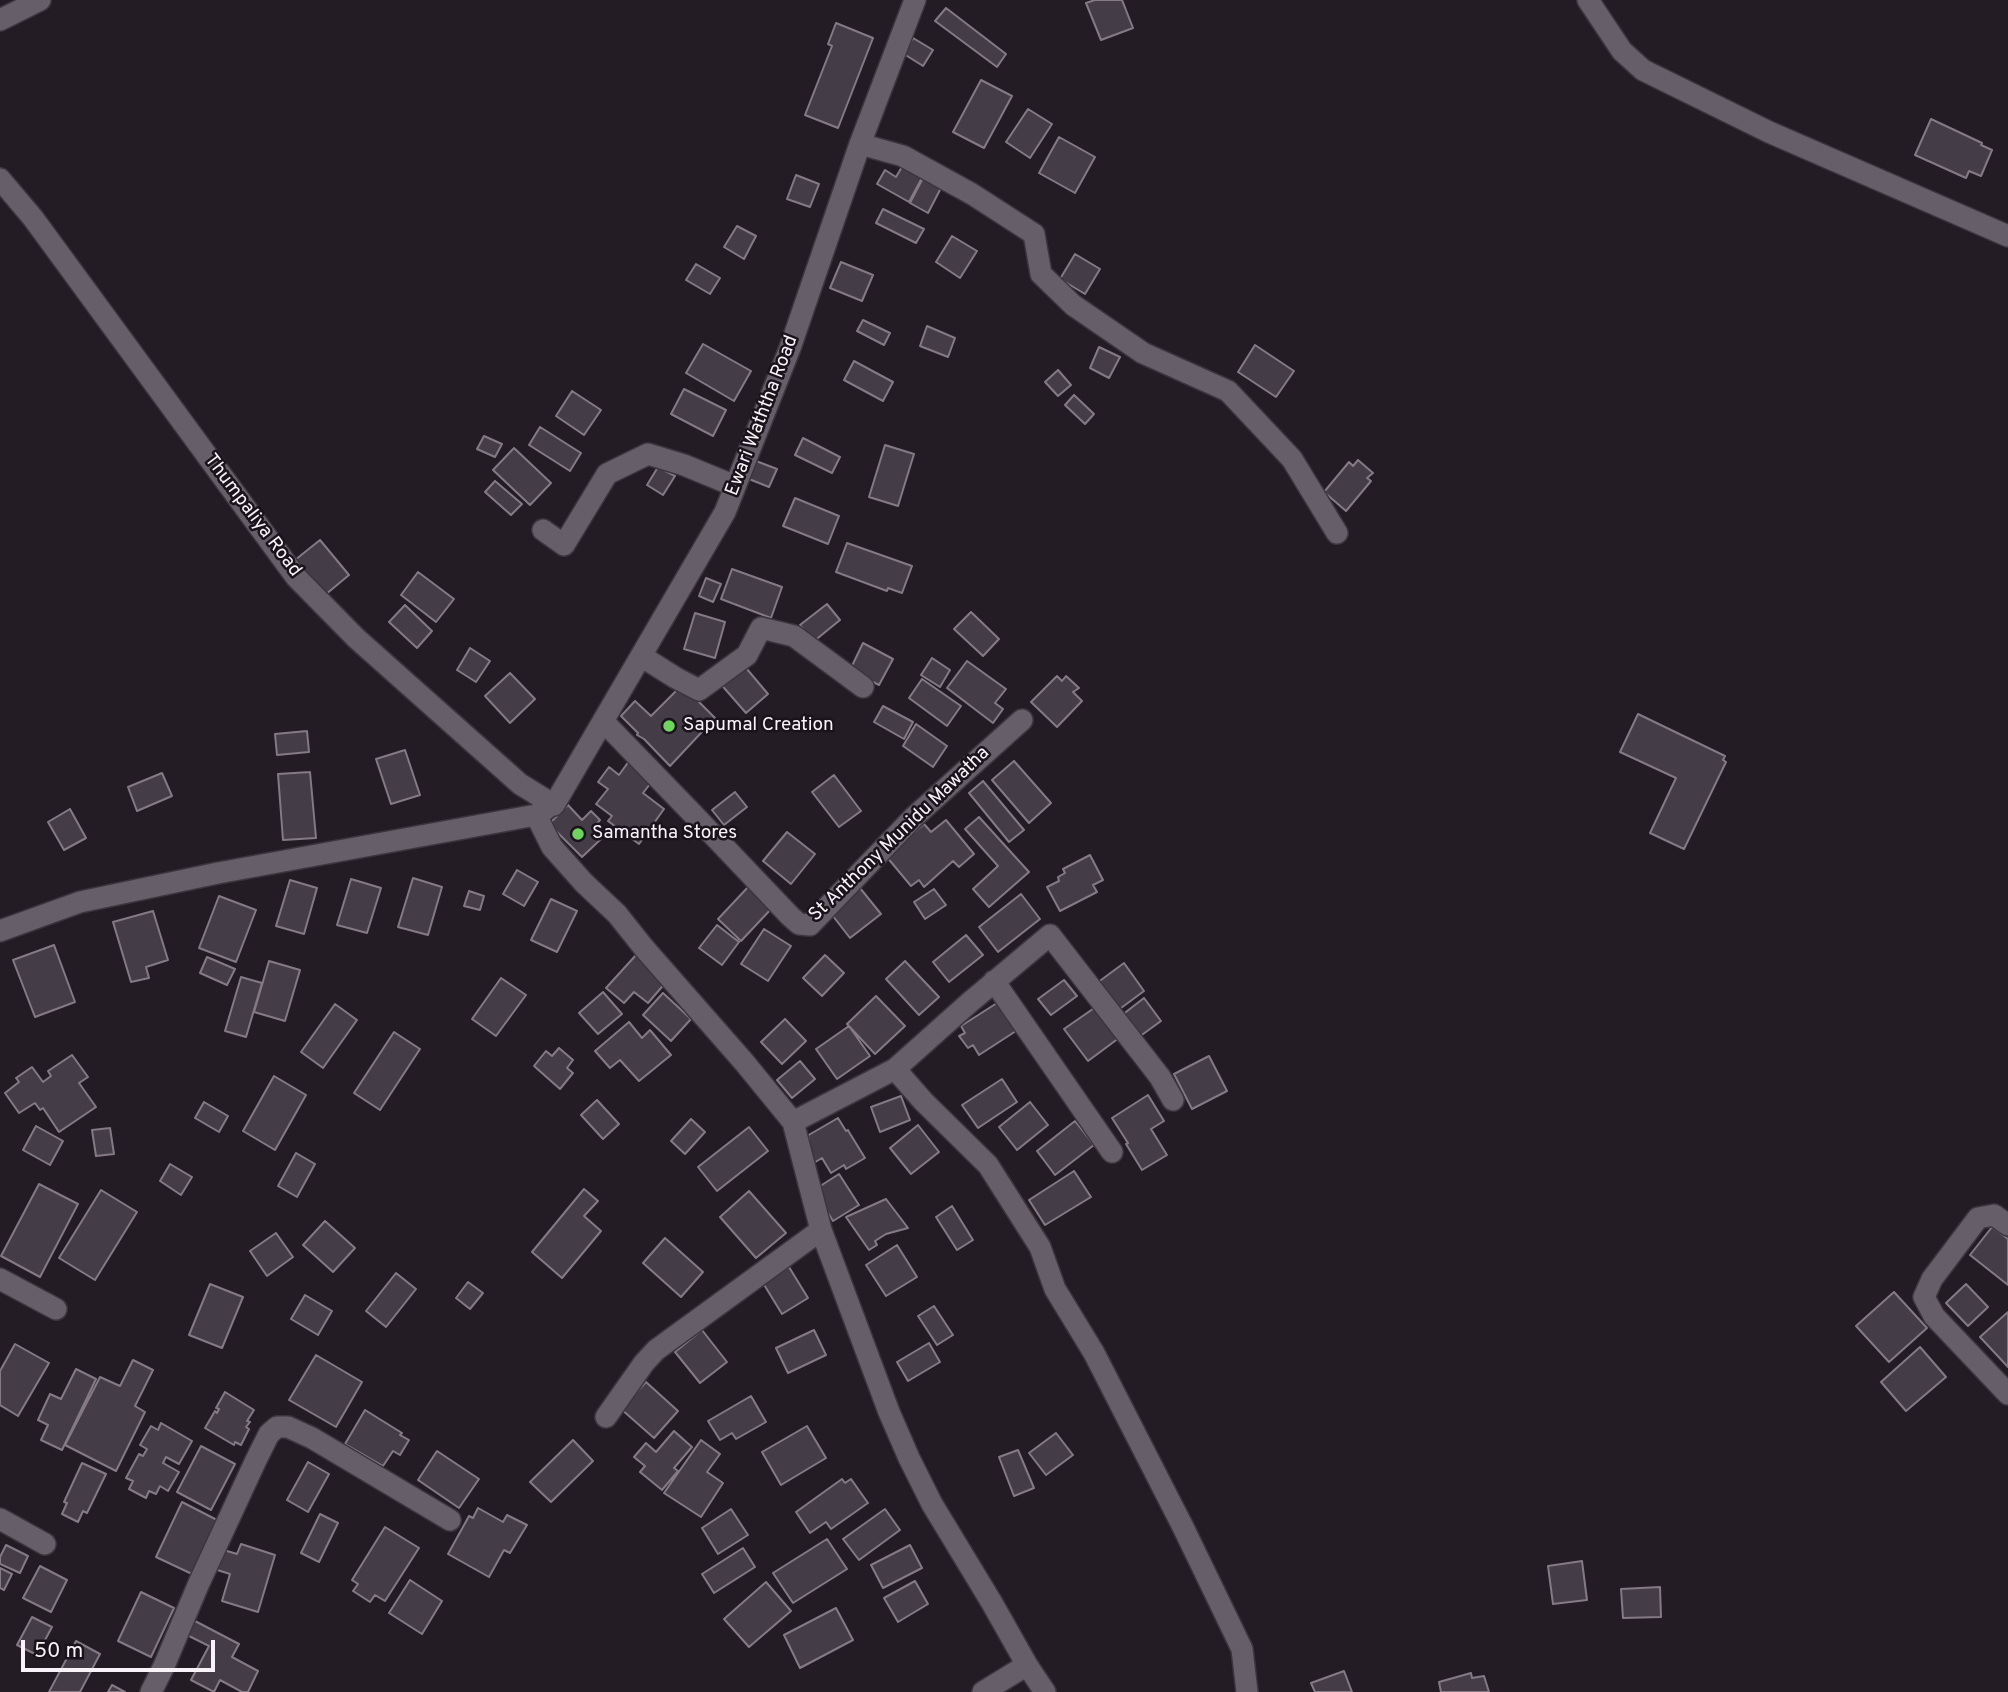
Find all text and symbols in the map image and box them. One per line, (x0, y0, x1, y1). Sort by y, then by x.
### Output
street label: Ewari Waththa Road (722, 333, 804, 499)
street label: Thumpaliya Road (198, 450, 306, 582)
place label: Sapumal Creation (683, 715, 834, 737)
marker: Sapumal Creation (661, 718, 677, 734)
street label: St Anthony Munidu Mawatha (805, 743, 995, 927)
place label: Samantha Stores (592, 823, 737, 845)
marker: Samantha Stores (570, 826, 586, 842)
scale bar (24, 1626, 219, 1670)
text: 50 m (34, 1638, 83, 1665)

